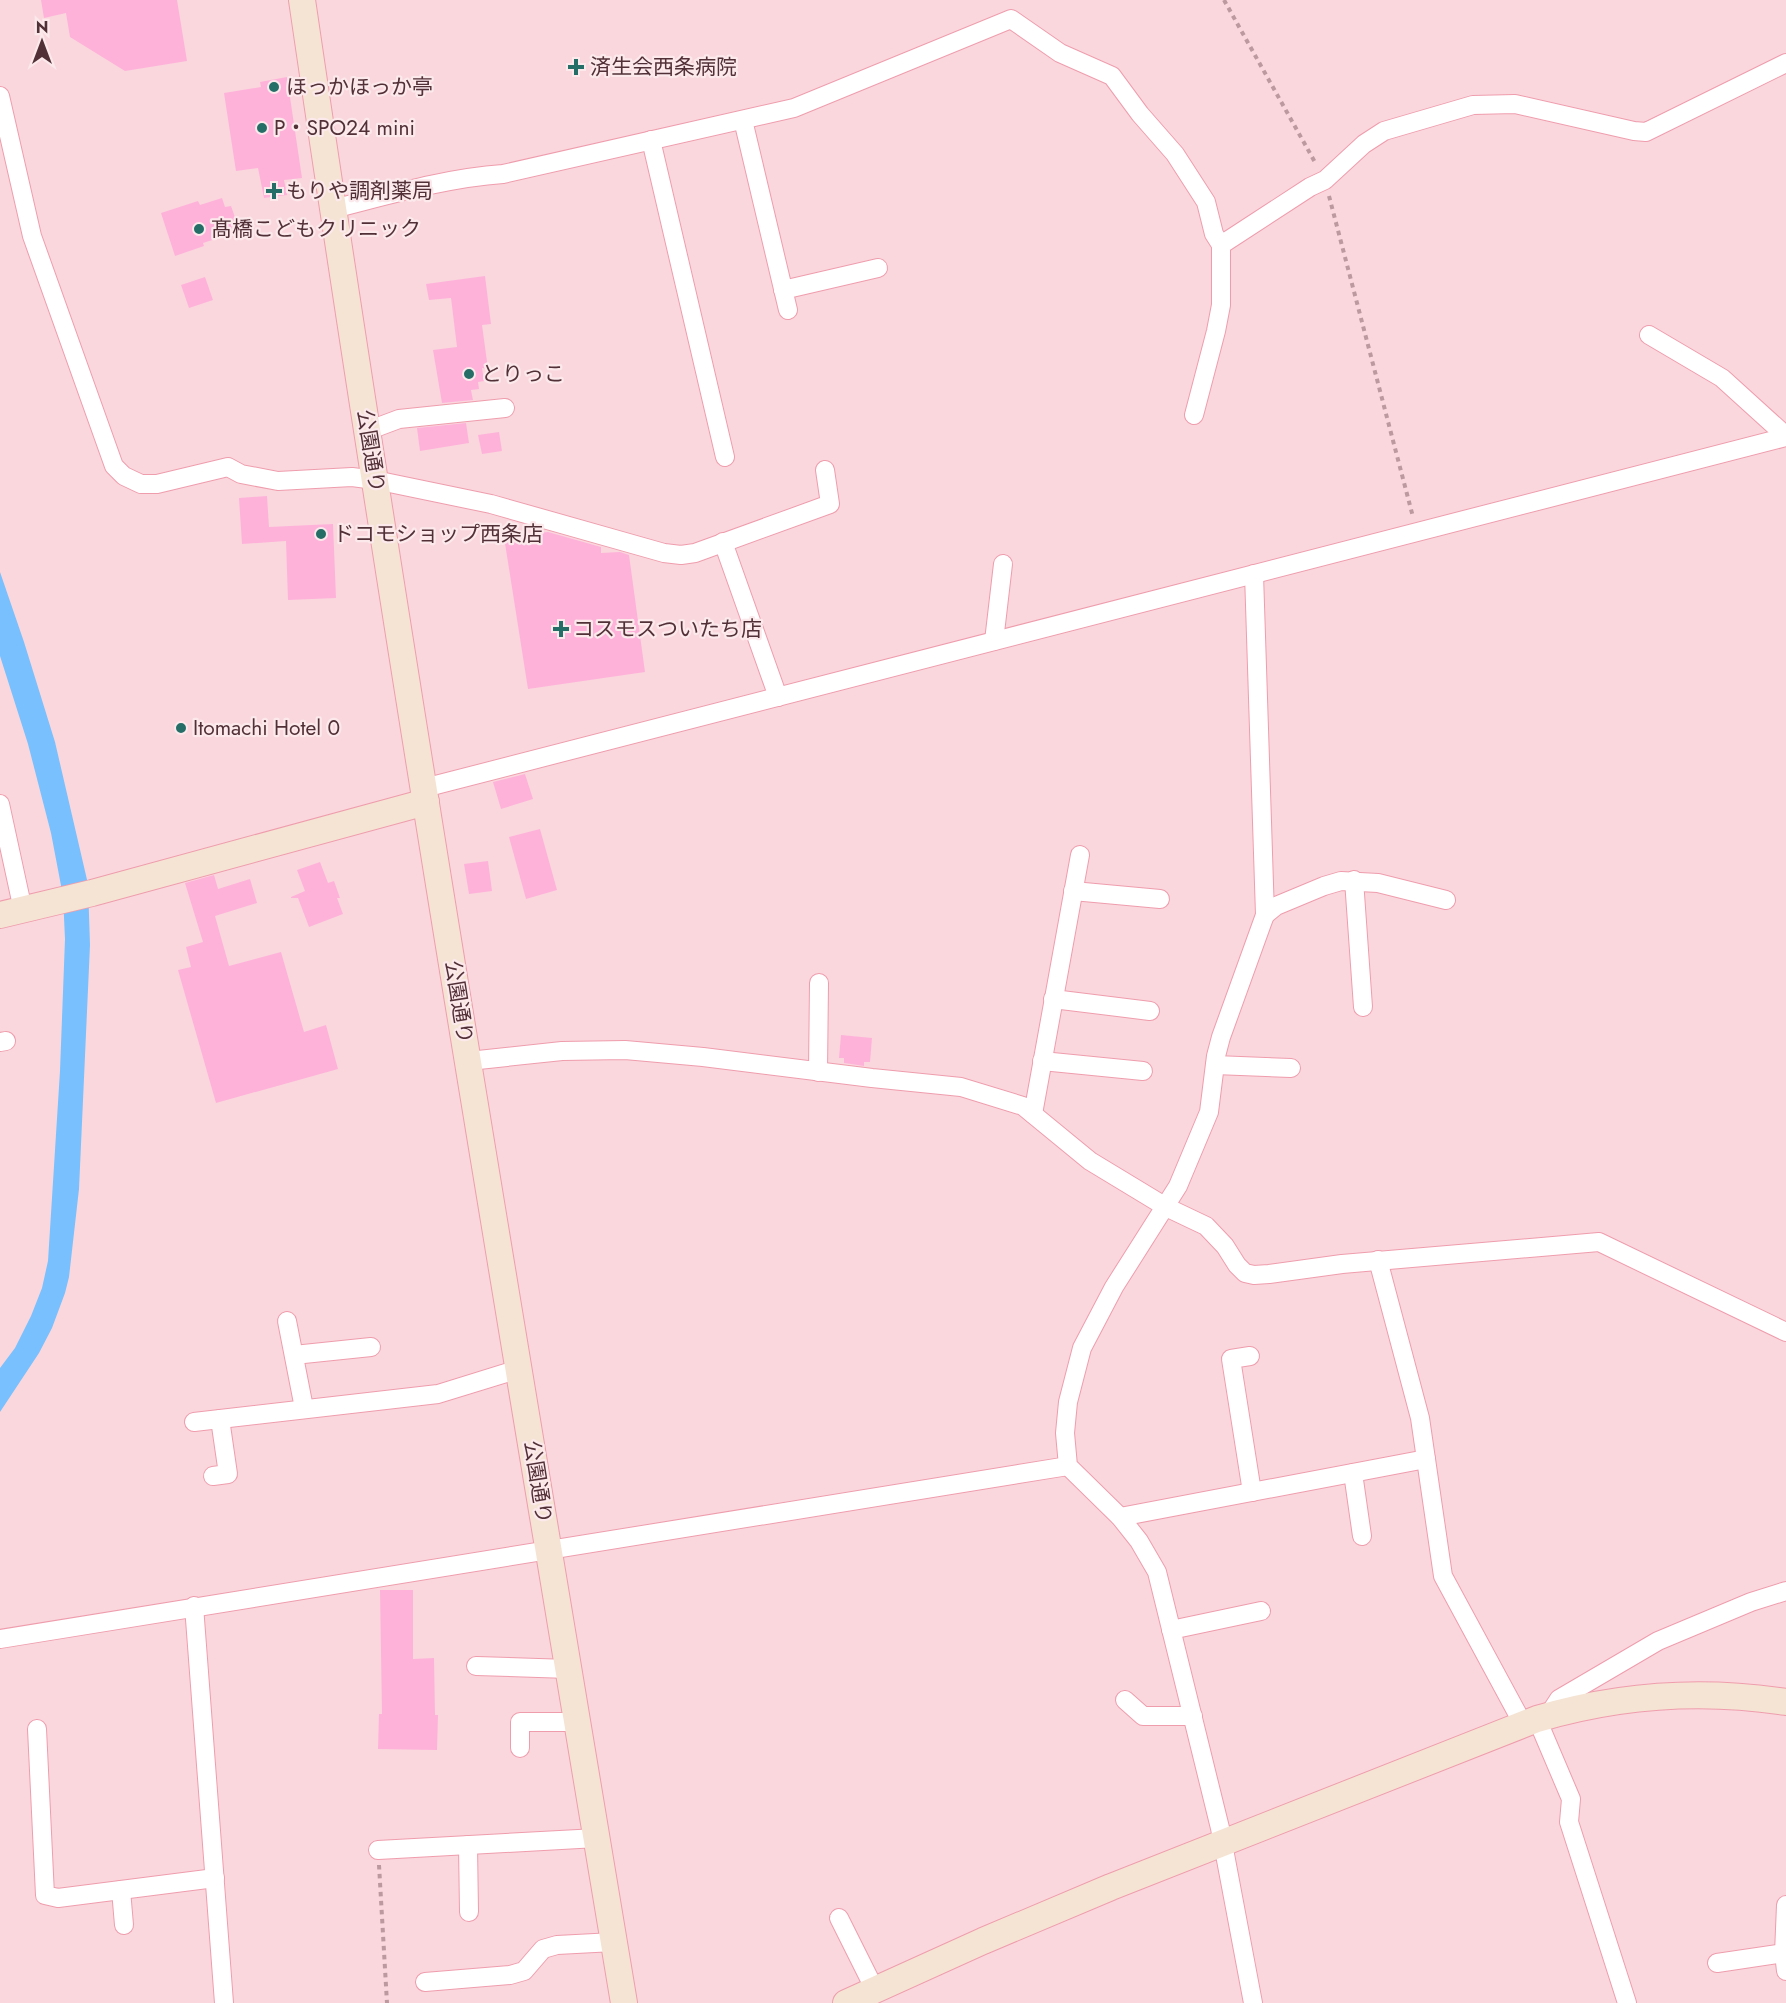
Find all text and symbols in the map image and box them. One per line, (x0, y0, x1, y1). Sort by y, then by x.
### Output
north arrow (12, 12, 72, 72)
text: N (36, 16, 48, 39)
place label: 済生会西条病院 (590, 52, 737, 82)
marker: 済生会西条病院 (567, 58, 585, 76)
place label: ほっかほっか亭 (286, 72, 433, 102)
marker: ほっかほっか亭 (267, 80, 281, 94)
place label: P・SPO24 mini (274, 113, 415, 143)
marker: P・SPO24 mini (255, 121, 269, 135)
place label: もりや調剤薬局 (286, 176, 433, 206)
marker: もりや調剤薬局 (267, 184, 281, 198)
place label: 髙橋こどもクリニック (211, 214, 421, 244)
marker: 髙橋こどもクリニック (192, 222, 206, 236)
place label: とりっこ (481, 359, 565, 389)
marker: とりっこ (462, 367, 476, 381)
street label: 公園通り (350, 407, 392, 495)
place label: ドコモショップ西条店 (333, 519, 543, 549)
marker: ドコモショップ西条店 (314, 527, 328, 541)
place label: コスモスついたち店 (573, 614, 762, 644)
marker: コスモスついたち店 (554, 622, 568, 636)
place label: Itomachi Hotel 0 (193, 713, 340, 743)
marker: Itomachi Hotel 0 (174, 721, 188, 735)
street label: 公園通り (438, 958, 480, 1046)
street label: 公園通り (517, 1438, 559, 1526)

